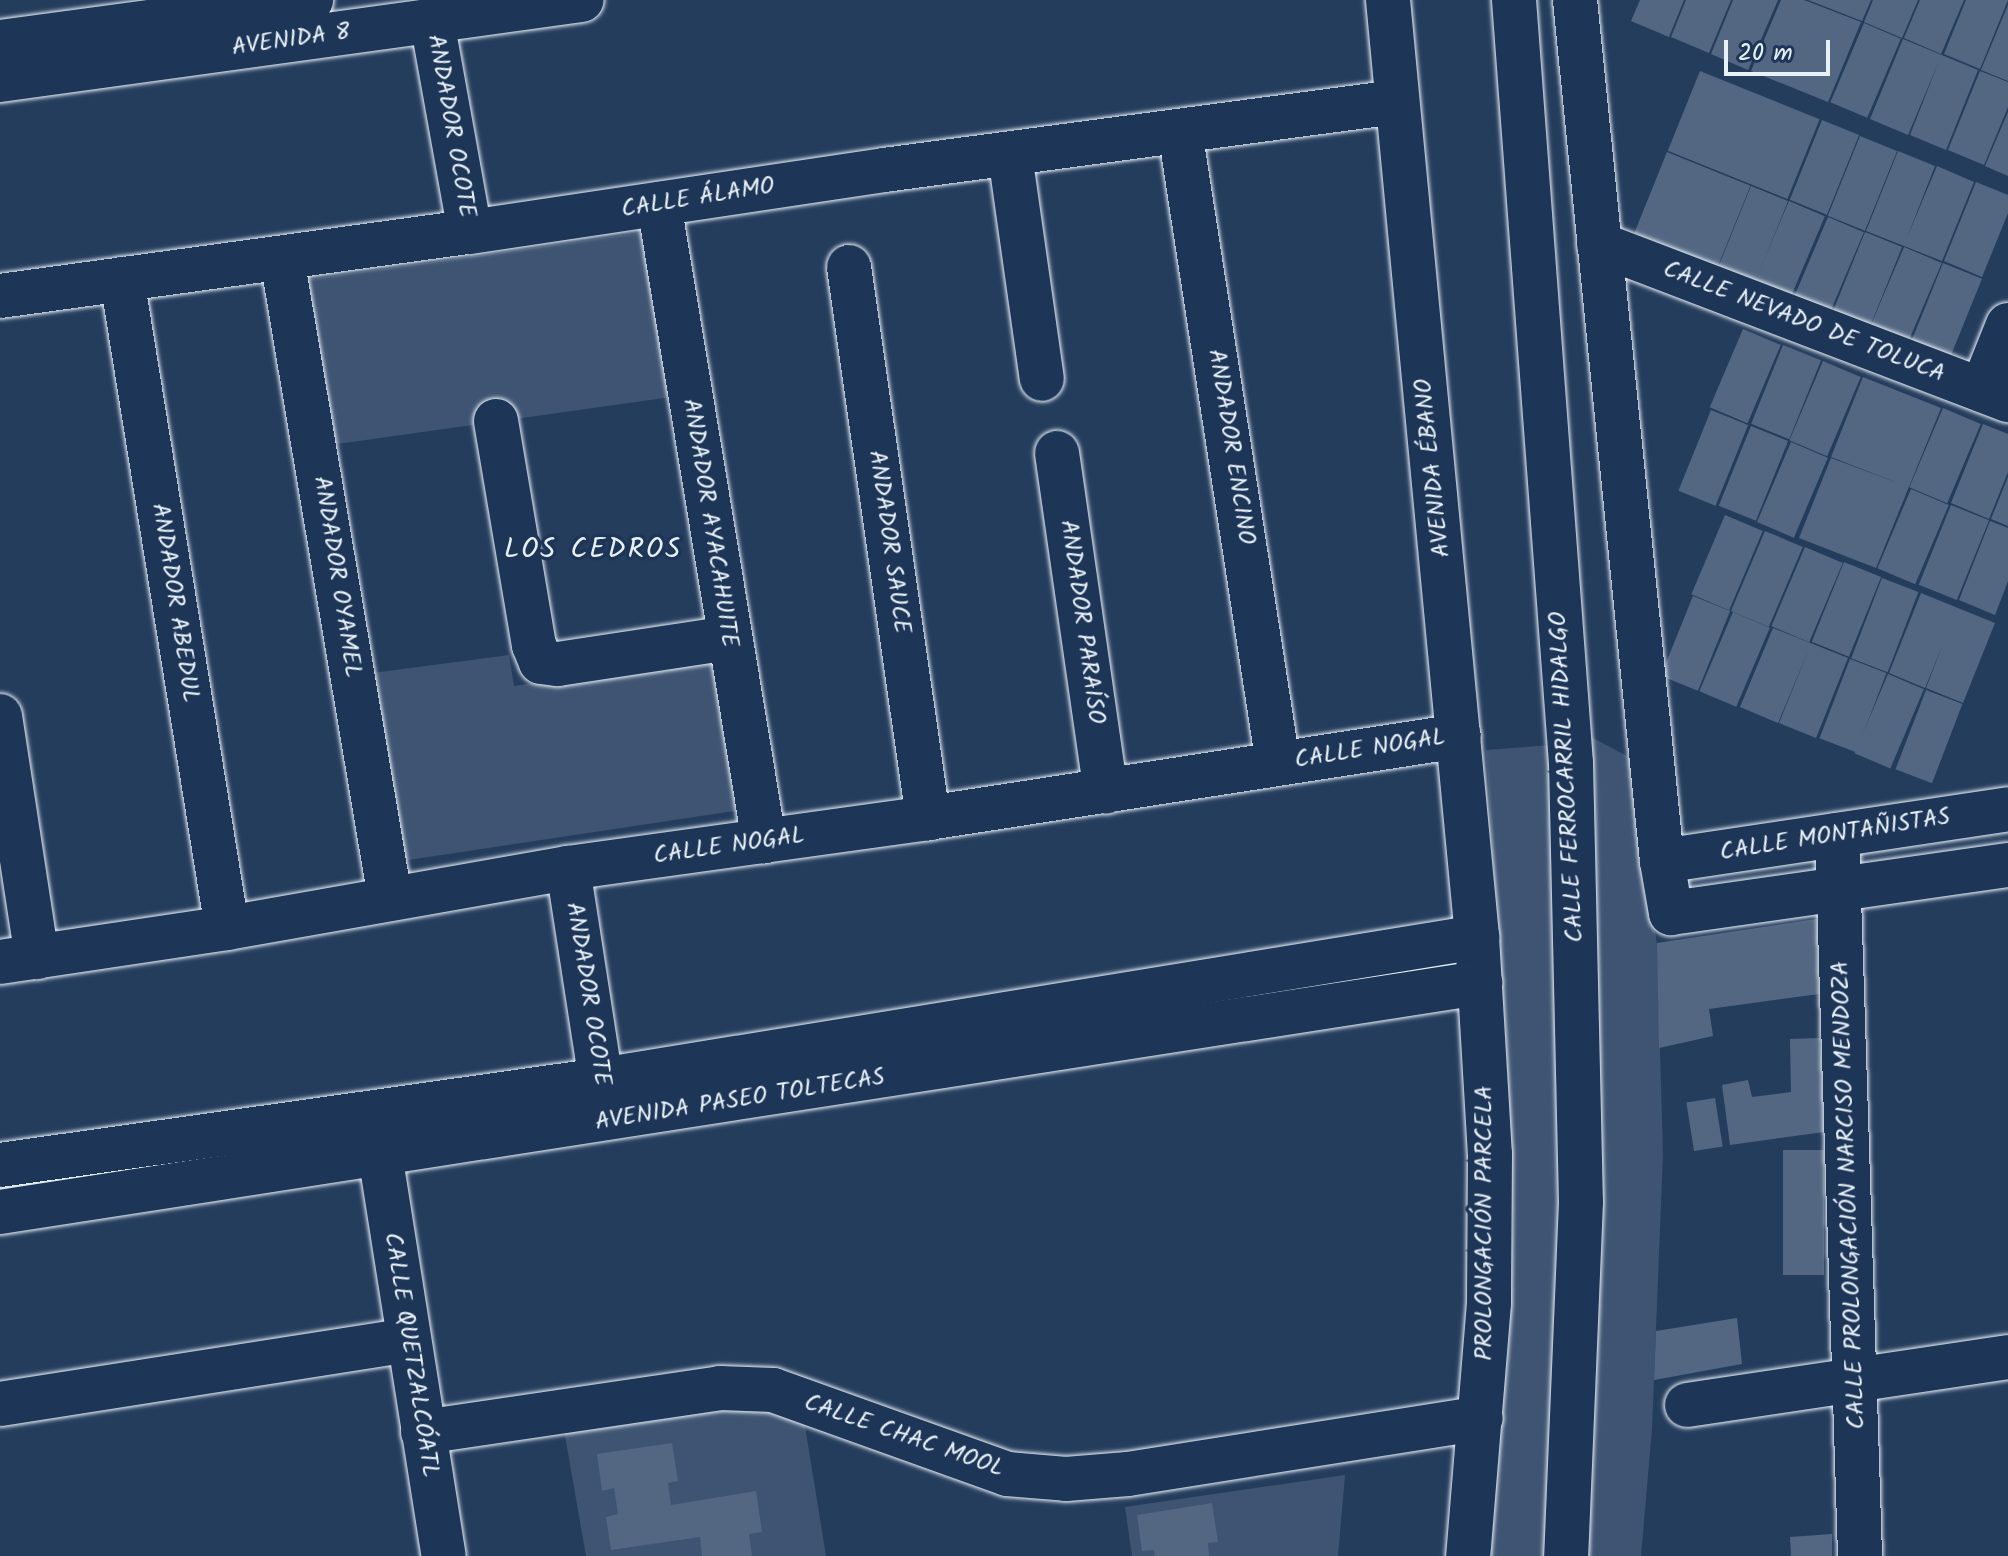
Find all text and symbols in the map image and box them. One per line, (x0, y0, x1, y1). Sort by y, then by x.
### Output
street label: AVENIDA 8 (230, 17, 352, 63)
scale bar (1728, 24, 1834, 74)
street label: ANDADOR OCOTE (421, 32, 481, 220)
text: 20 m (1738, 34, 1793, 73)
street label: CALLE ÁLAMO (619, 172, 777, 224)
street label: CALLE NEVADO DE TOLUCA (1659, 255, 1949, 389)
street label: ANDADOR ENCINO (1201, 347, 1261, 547)
street label: AVENIDA ÉBANO (1409, 377, 1457, 559)
street label: ANDADOR AYACAHUITE (676, 397, 744, 649)
street label: ANDADOR SAUCE (862, 448, 916, 636)
street label: ANDADOR OYAMEL (307, 474, 367, 680)
street label: ANDADOR ABEDUL (145, 501, 205, 705)
street label: ANDADOR PARAÍSO (1053, 518, 1111, 726)
district label: LOS CEDROS (504, 533, 682, 567)
street label: CALLE FERROCARRIL HIDALGO (1544, 611, 1590, 943)
street label: CALLE NOGAL (1293, 723, 1447, 775)
street label: CALLE MONTAÑISTAS (1718, 803, 1952, 867)
street label: CALLE NOGAL (652, 821, 806, 871)
street label: ANDADOR OCOTE (559, 900, 617, 1088)
street label: CALLE PROLONGACIÓN NARCISO MENDOZA (1826, 960, 1872, 1430)
street label: AVENIDA PASEO TOLTECAS (593, 1063, 887, 1137)
street label: PROLONGACIÓN PARCELA (1471, 1085, 1499, 1361)
street label: CALLE QUETZALCÓATL (377, 1230, 445, 1480)
street label: CALLE CHAC MOOL (800, 1388, 1008, 1484)

